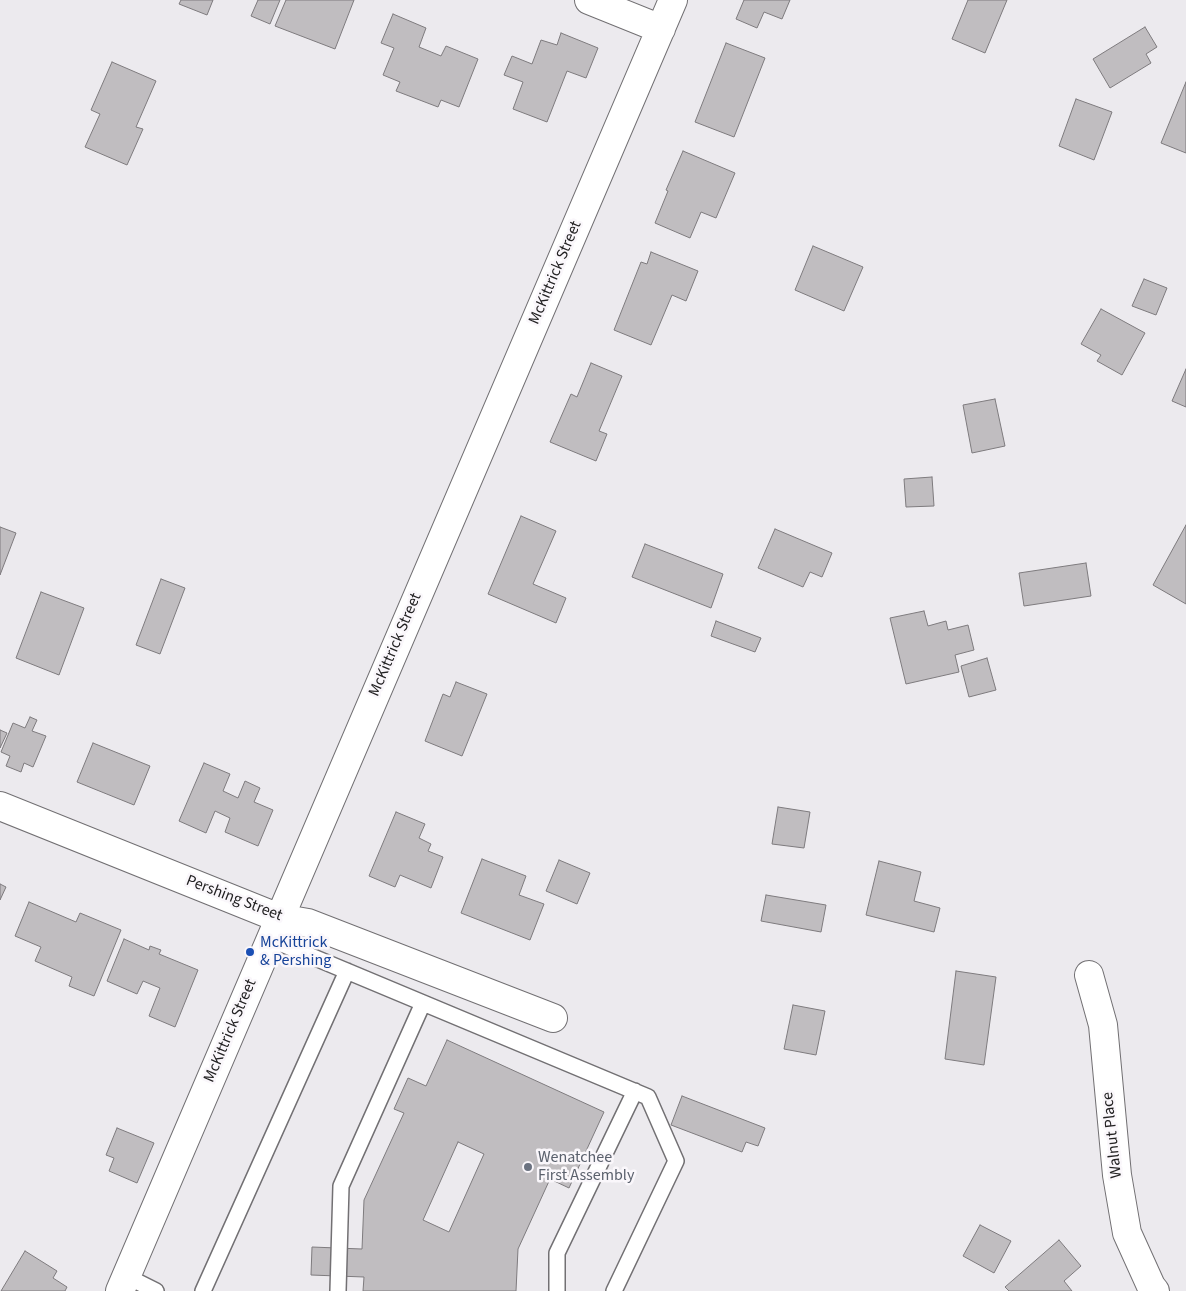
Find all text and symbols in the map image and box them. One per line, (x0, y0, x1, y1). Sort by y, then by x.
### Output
street label: McKittrick Street (526, 218, 586, 328)
street label: McKittrick Street (366, 590, 426, 700)
street label: Pershing Street (183, 872, 285, 926)
place label: McKittrick & Pershing (260, 933, 331, 971)
marker: McKittrick & Pershing (244, 946, 256, 958)
street label: McKittrick Street (201, 976, 261, 1086)
street label: Walnut Place (1099, 1091, 1127, 1179)
place label: Wenatchee First Assembly (538, 1148, 634, 1186)
marker: Wenatchee First Assembly (522, 1161, 534, 1173)

